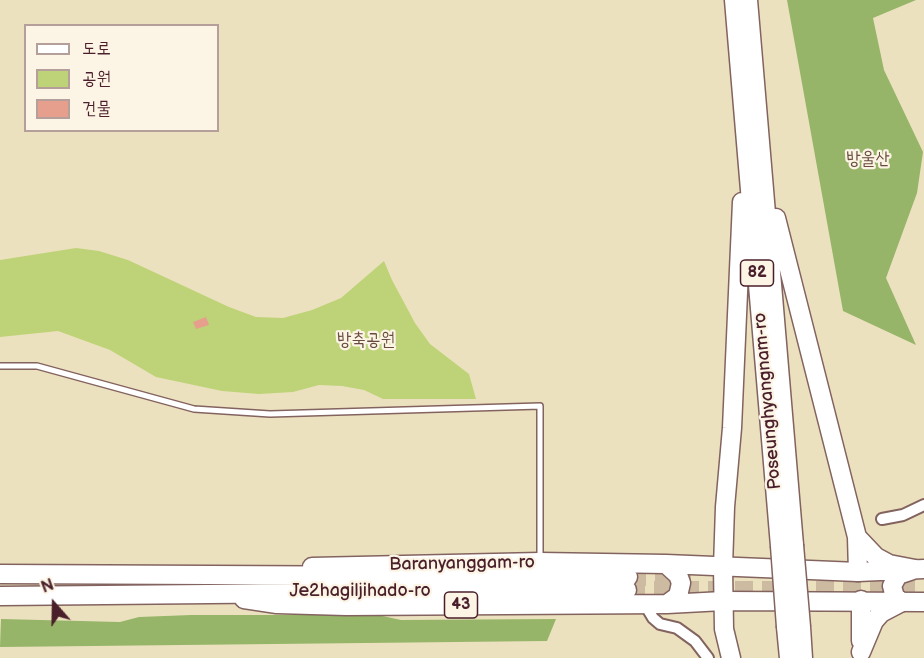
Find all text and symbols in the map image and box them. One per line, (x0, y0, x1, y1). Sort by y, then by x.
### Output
legend (24, 24, 219, 132)
text: 도로 (82, 38, 111, 59)
text: 공원 (82, 68, 111, 89)
text: 건물 (82, 98, 111, 119)
park label: 방울산 (846, 148, 890, 170)
road number: 82 (740, 260, 774, 286)
street label: Poseunghyangnam-ro (750, 312, 786, 490)
park label: 방축공원 (337, 329, 395, 351)
street label: Baranyanggam-ro (389, 552, 535, 576)
north arrow (24, 574, 84, 634)
text: N (39, 576, 57, 598)
street label: Je2hagiljihado-ro (289, 580, 431, 602)
road number: 43 (444, 592, 478, 618)

